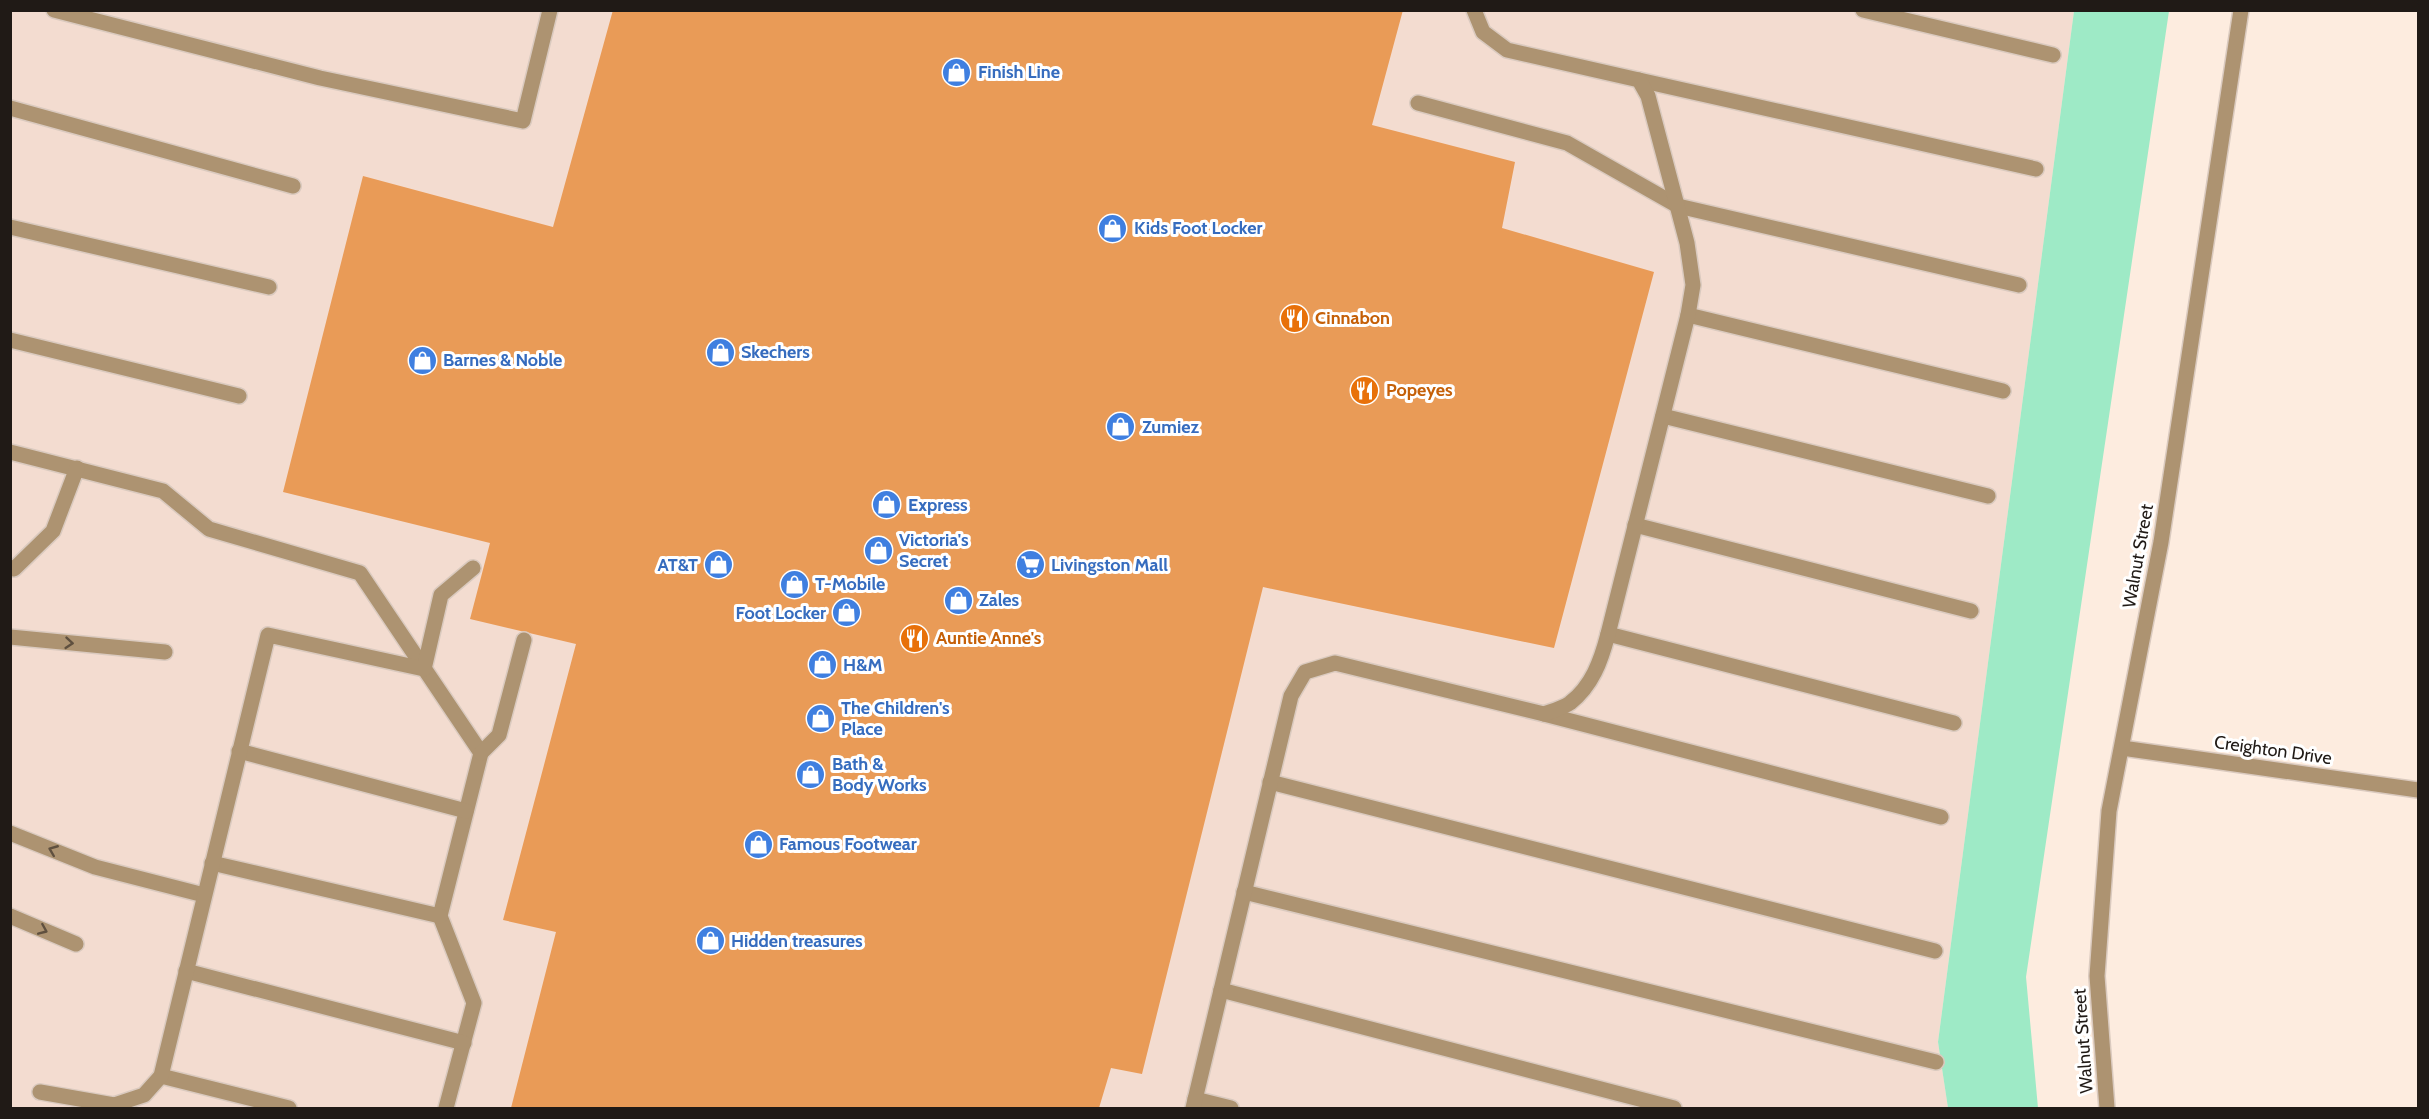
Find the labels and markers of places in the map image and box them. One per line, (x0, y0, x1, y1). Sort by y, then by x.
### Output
shop icon: Finish Line (941, 56, 973, 88)
place label: Finish Line (978, 61, 1060, 83)
shop icon: Kids Foot Locker (1097, 212, 1129, 244)
place label: Kids Foot Locker (1134, 217, 1262, 239)
restaurant icon: Cinnabon (1278, 302, 1310, 334)
place label: Cinnabon (1315, 307, 1390, 329)
shop icon: Skechers (704, 336, 736, 368)
place label: Skechers (741, 341, 810, 363)
shop icon: Barnes & Noble (406, 344, 438, 376)
place label: Barnes & Noble (443, 349, 562, 371)
restaurant icon: Popeyes (1349, 374, 1381, 406)
place label: Popeyes (1386, 379, 1453, 401)
shop icon: Zumiez (1105, 411, 1137, 443)
place label: Zumiez (1142, 416, 1200, 438)
shop icon: Express (871, 489, 903, 521)
place label: Express (908, 494, 968, 516)
place label: Victoria's Secret (899, 529, 969, 572)
shop icon: Victoria's Secret (862, 534, 894, 566)
shop icon: AT&T (703, 549, 735, 581)
supermarket icon: Livingston Mall (1014, 549, 1046, 581)
place label: AT&T (658, 554, 698, 576)
place label: Livingston Mall (1051, 554, 1168, 576)
shop icon: T-Mobile (778, 568, 810, 600)
place label: T-Mobile (815, 573, 885, 595)
shop icon: Zales (942, 584, 974, 616)
place label: Zales (979, 589, 1020, 611)
shop icon: Foot Locker (831, 597, 863, 629)
place label: Foot Locker (736, 602, 826, 624)
restaurant icon: Auntie Anne's (899, 622, 931, 654)
place label: Auntie Anne's (936, 627, 1042, 649)
shop icon: H&M (806, 649, 838, 681)
place label: H&M (843, 654, 882, 676)
place label: The Children's Place (841, 697, 950, 740)
shop icon: The Children's Place (804, 702, 836, 734)
place label: Bath & Body Works (832, 753, 927, 796)
shop icon: Bath & Body Works (795, 758, 827, 790)
shop icon: Famous Footwear (742, 828, 774, 860)
place label: Famous Footwear (779, 833, 917, 855)
shop icon: Hidden treasures (694, 925, 726, 957)
place label: Hidden treasures (731, 930, 863, 952)

